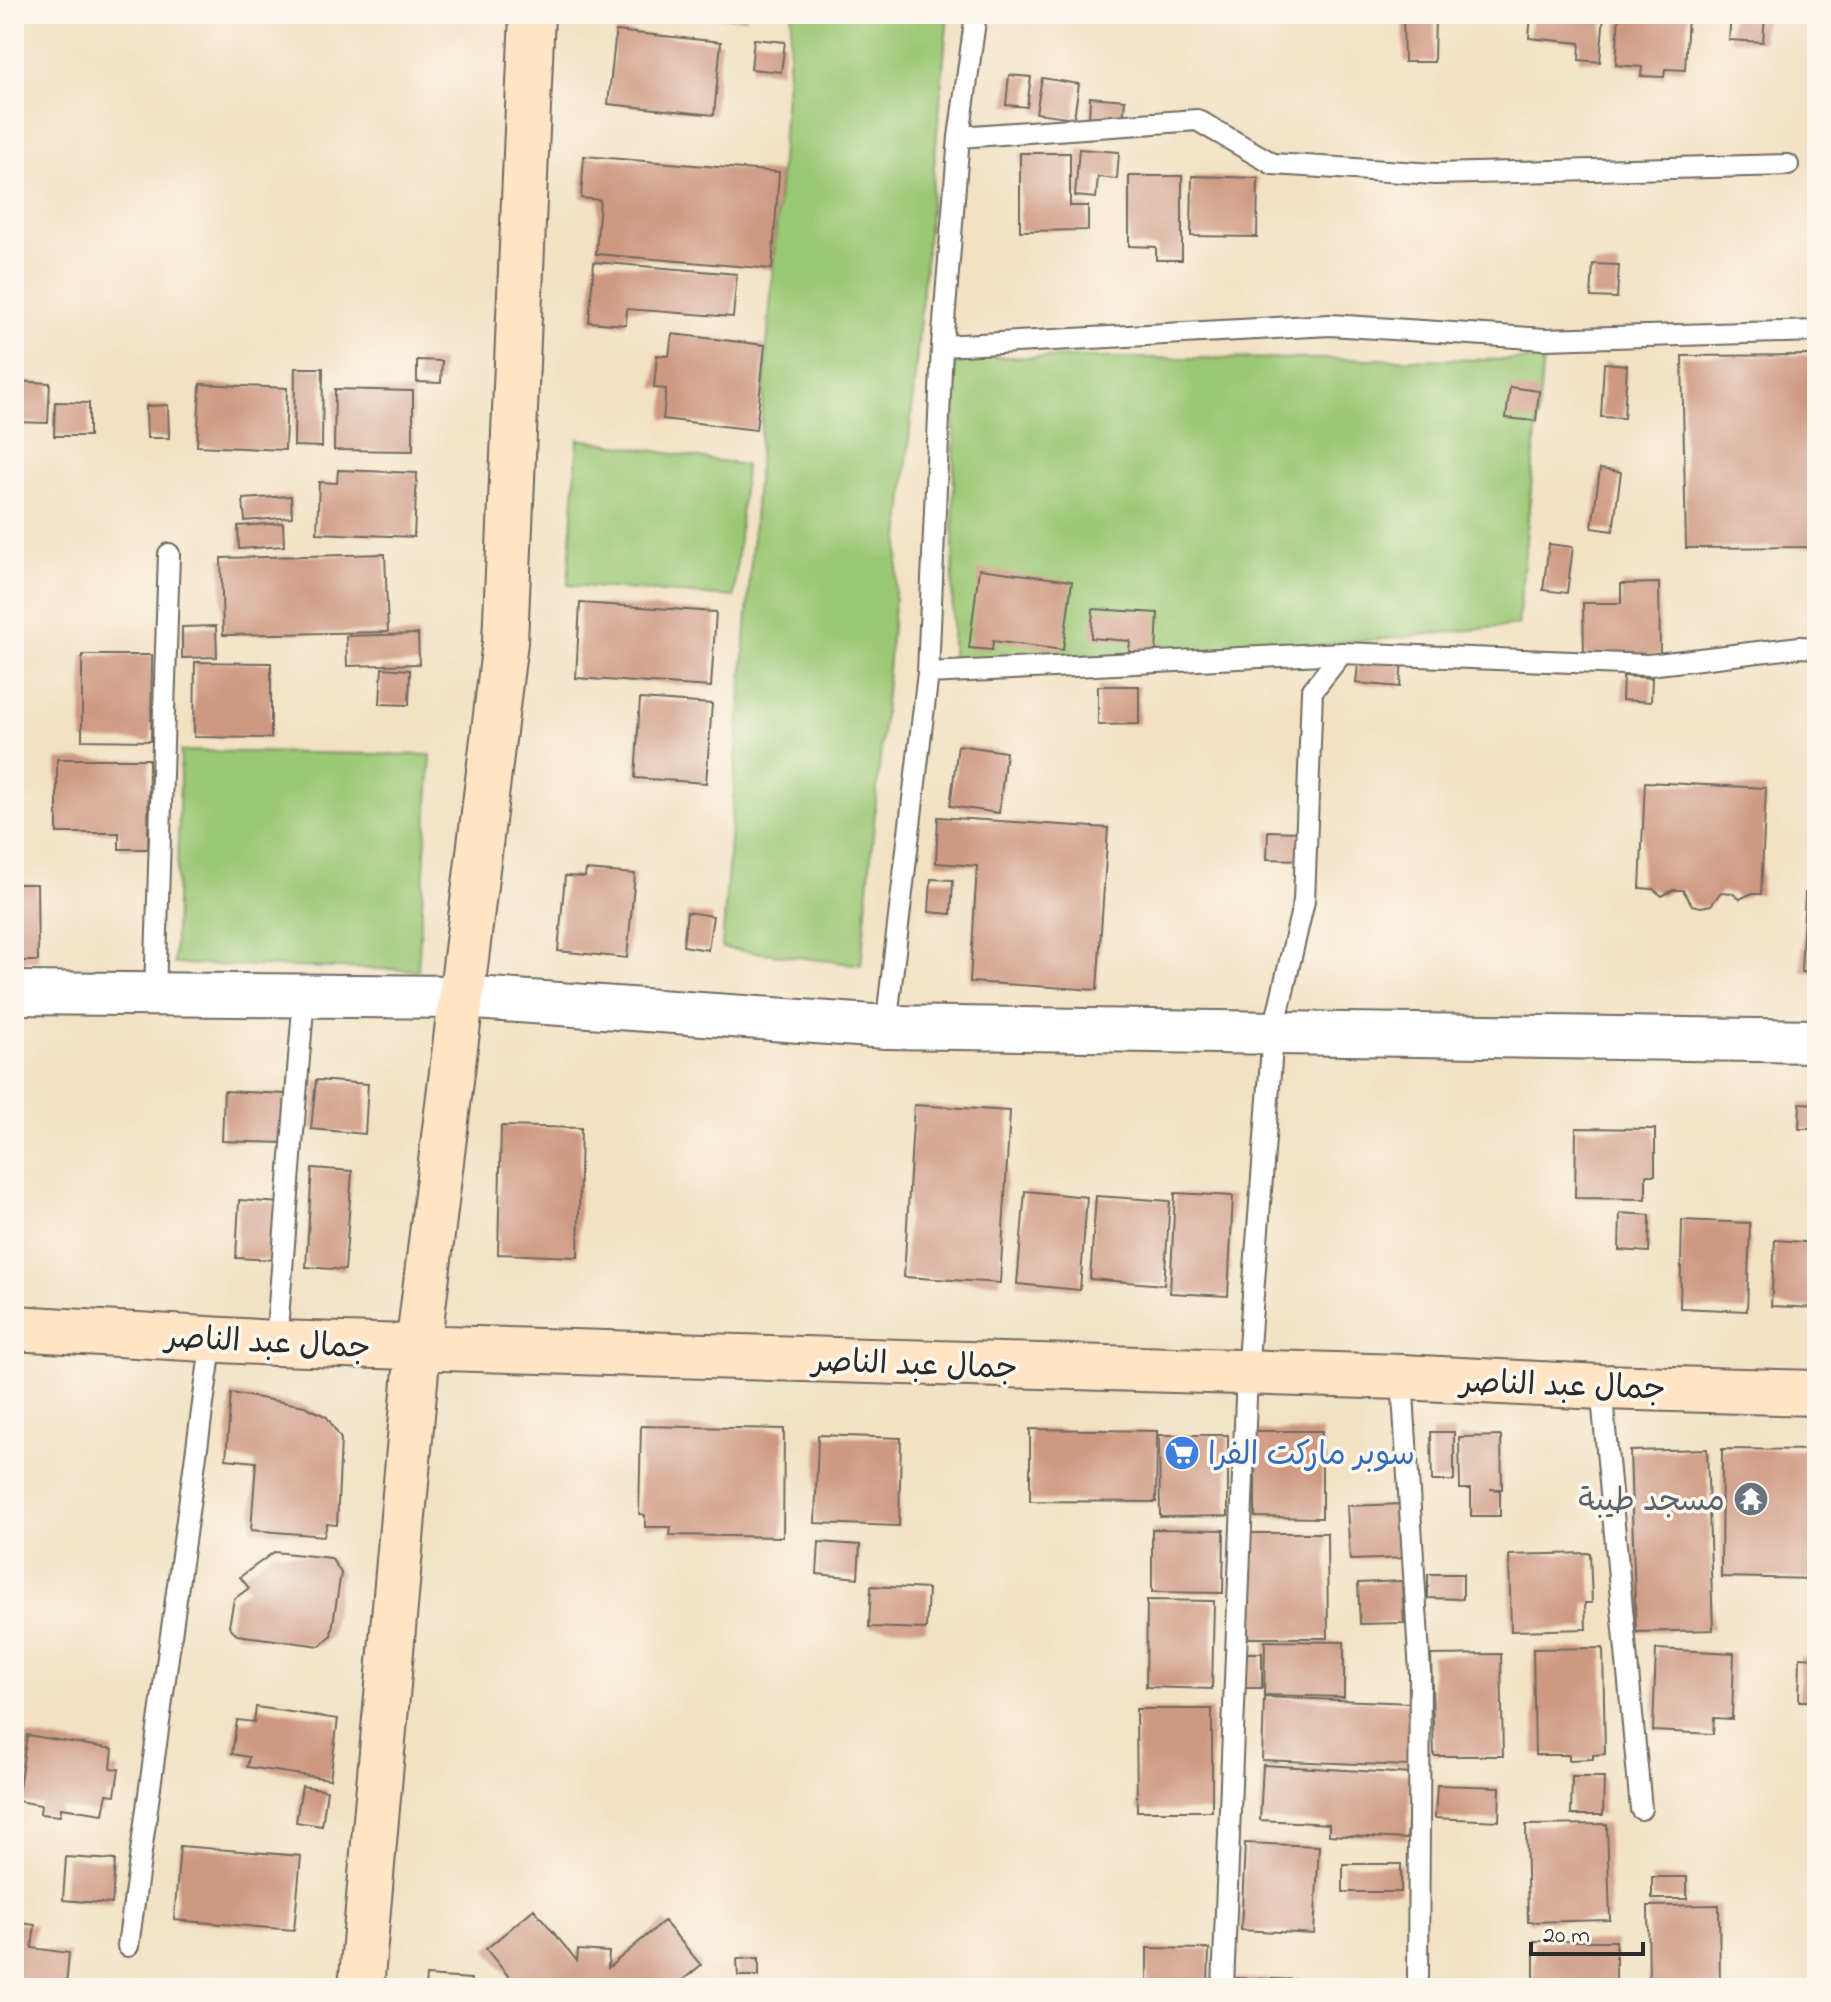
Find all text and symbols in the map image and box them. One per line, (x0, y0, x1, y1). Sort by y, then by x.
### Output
street label: جمال عبد الناصر (161, 1315, 372, 1373)
street label: جمال عبد الناصر (808, 1339, 1019, 1394)
street label: جمال عبد الناصر (1456, 1360, 1667, 1415)
place label: سوبر ماركت الفرا (1208, 1433, 1415, 1480)
supermarket icon: سوبر ماركت الفرا (1163, 1434, 1201, 1472)
place label: مسجد طيبة (1578, 1479, 1725, 1526)
temple icon: مسجد طيبة (1732, 1480, 1770, 1518)
scale bar (1531, 1906, 1643, 1956)
text: 20 m (1543, 1919, 1590, 1954)

